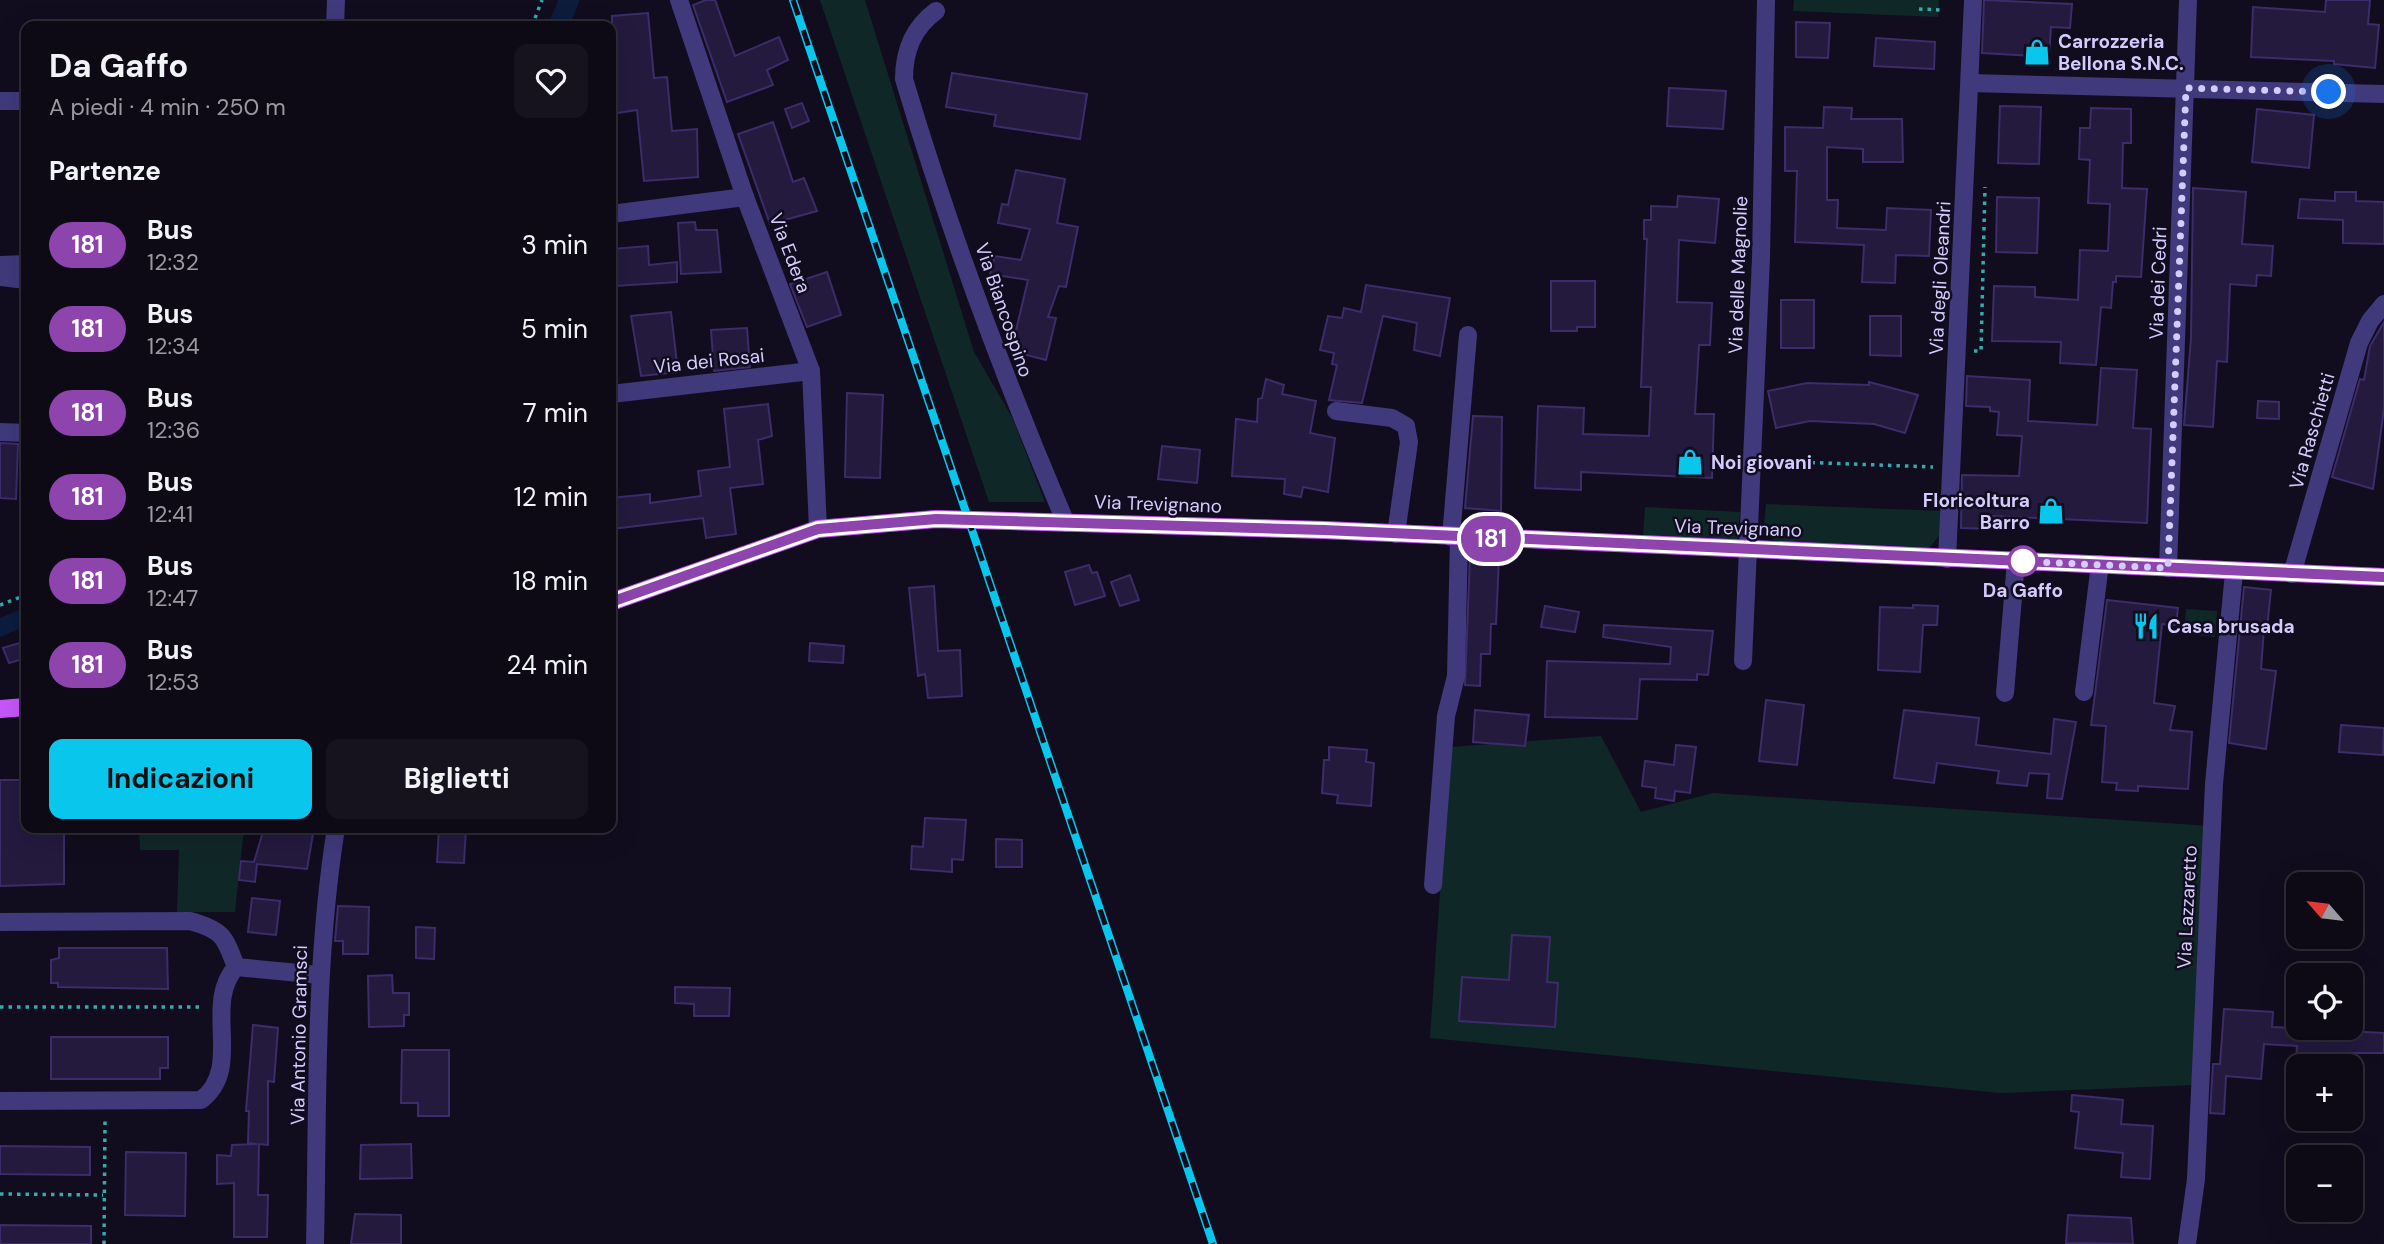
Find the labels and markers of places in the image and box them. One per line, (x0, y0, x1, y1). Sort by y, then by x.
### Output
place label: Carrozzeria Bellona S.N.C. (2058, 29, 2184, 76)
shop icon: Carrozzeria Bellona S.N.C. (2022, 37, 2052, 67)
shop icon: Noi giovani (1675, 447, 1705, 477)
place label: Noi giovani (1711, 450, 1812, 475)
place label: Floricoltura Barro (1923, 488, 2030, 535)
shop icon: Floricoltura Barro (2036, 496, 2066, 526)
marker: Da Gaffo (2008, 546, 2038, 576)
place label: Da Gaffo (1983, 578, 2063, 603)
restaurant icon: Casa brusada (2131, 611, 2161, 641)
place label: Casa brusada (2167, 614, 2295, 639)

